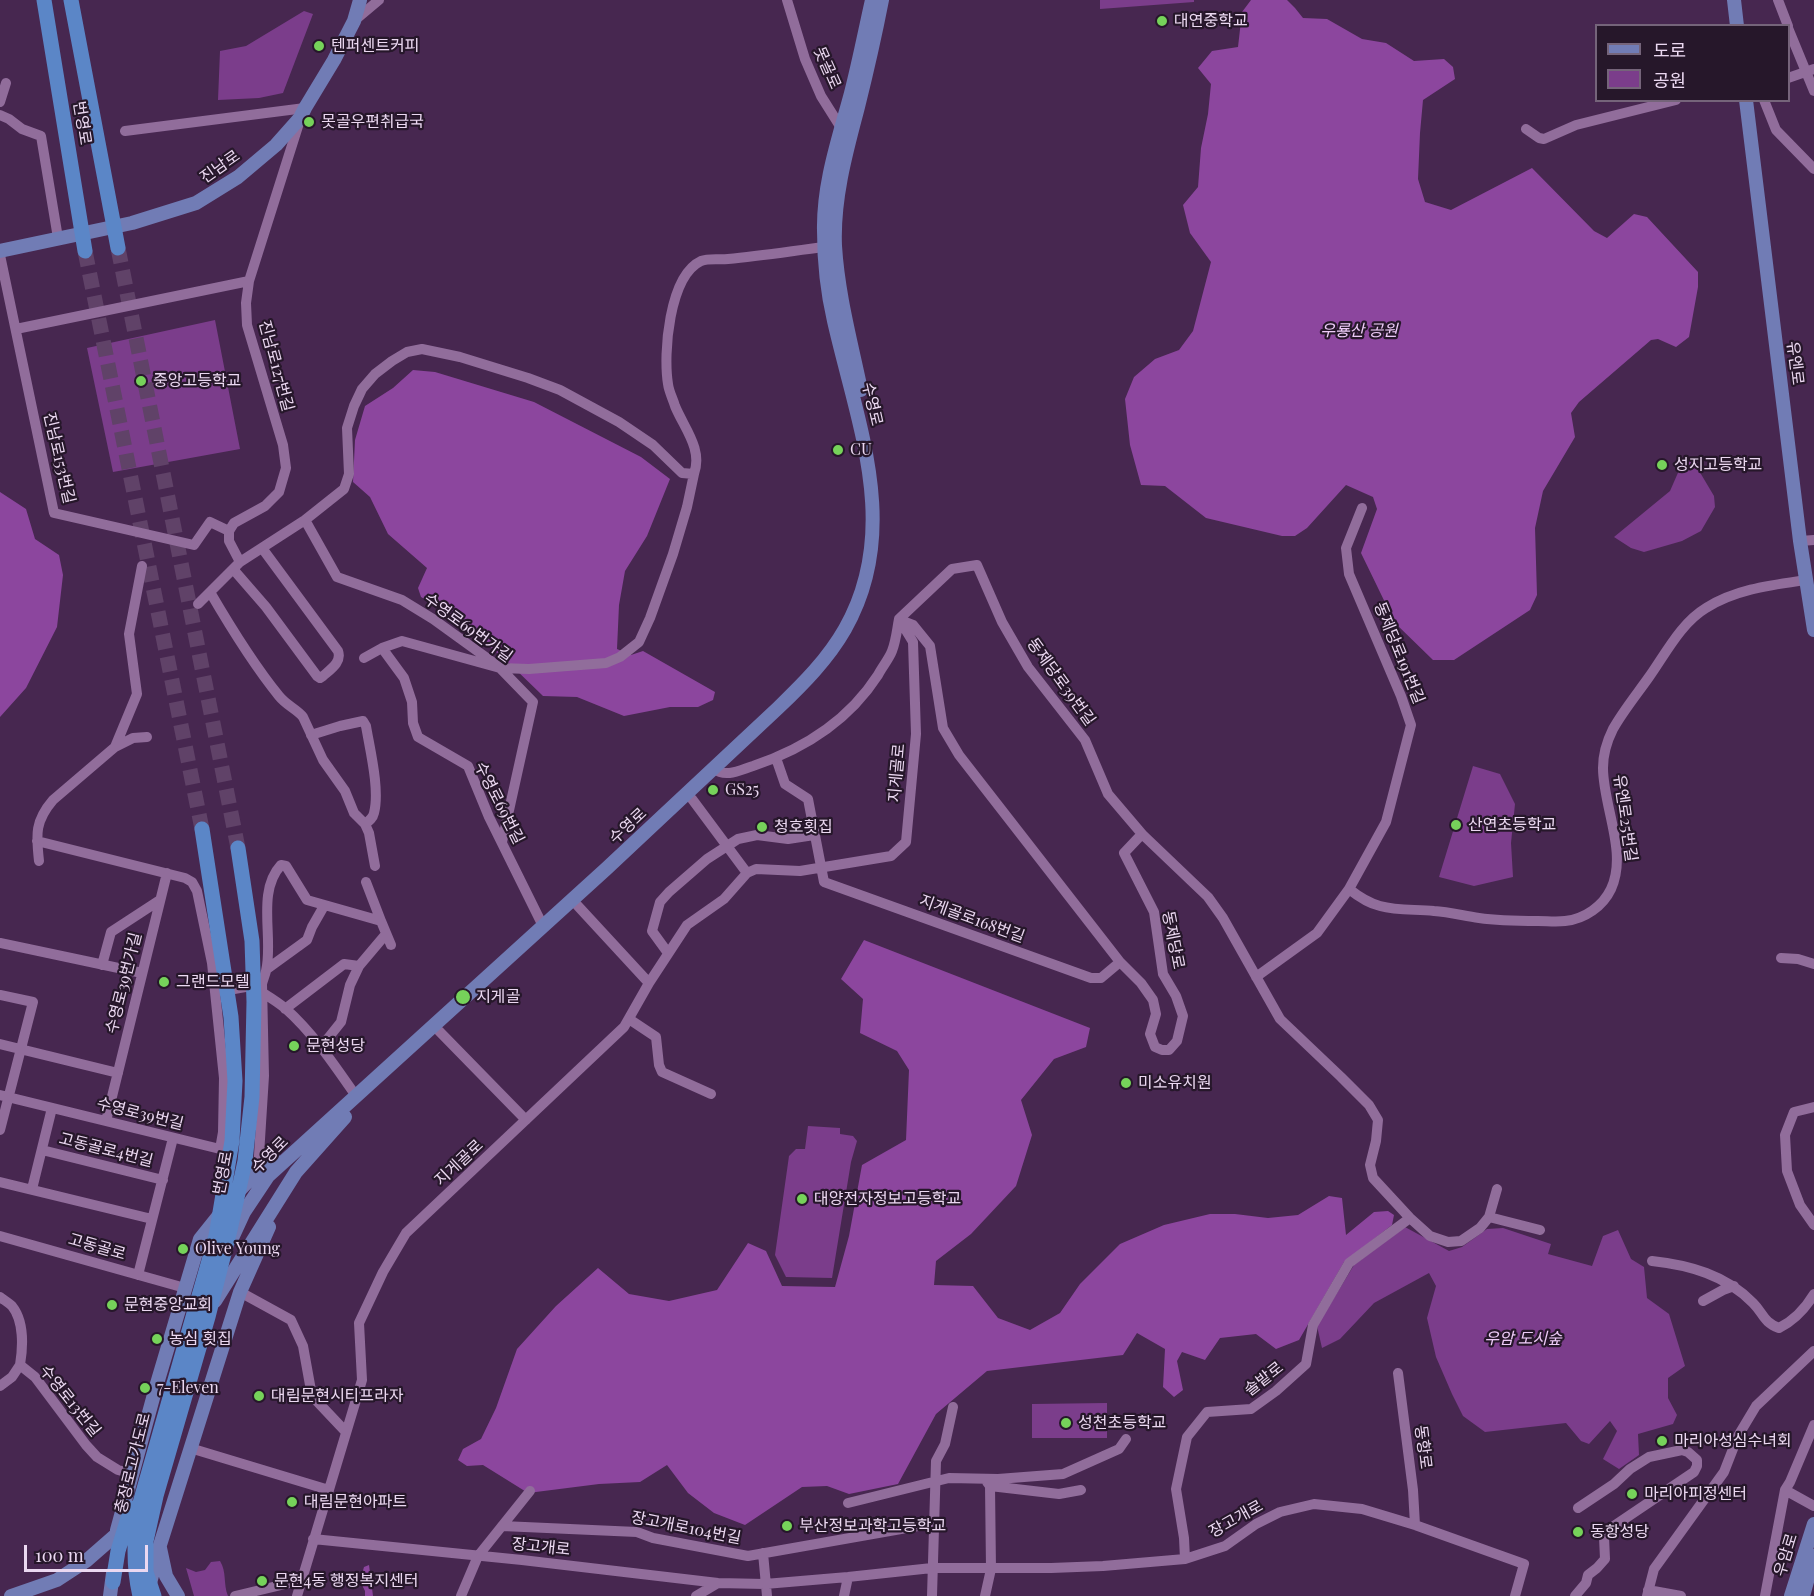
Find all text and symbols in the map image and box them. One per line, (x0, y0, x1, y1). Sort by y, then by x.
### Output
place label: 대연중학교 (1174, 11, 1248, 31)
marker: 대연중학교 (1155, 14, 1169, 28)
legend (1595, 24, 1790, 102)
place label: 텐퍼센트커피 (331, 36, 419, 56)
text: 도로 (1653, 38, 1686, 62)
marker: 텐퍼센트커피 (312, 39, 326, 53)
street label: 못골로 (809, 44, 845, 92)
text: 공원 (1653, 68, 1686, 92)
street label: 번영로 (69, 100, 95, 146)
place label: 못골우편취급국 (321, 112, 424, 132)
marker: 못골우편취급국 (302, 115, 316, 129)
street label: 진남로 (196, 146, 244, 188)
street label: 진남로127번길 (255, 318, 297, 414)
park label: 우룡산 공원 (1320, 321, 1398, 341)
street label: 유엔로 (1783, 340, 1807, 386)
place label: 중앙고등학교 (153, 371, 241, 391)
marker: 중앙고등학교 (134, 374, 148, 388)
street label: 수영로 (858, 380, 886, 428)
street label: 진남로153번길 (39, 410, 79, 506)
place label: CU (850, 440, 872, 460)
marker: CU (831, 443, 845, 457)
place label: 성지고등학교 (1674, 455, 1762, 475)
marker: 성지고등학교 (1655, 458, 1669, 472)
street label: 수영로69번가길 (420, 589, 516, 667)
street label: 동제당로191번길 (1370, 599, 1428, 707)
street label: 동제당로39번길 (1023, 634, 1099, 730)
street label: 지게골로 (885, 743, 909, 803)
street label: 수영로69번길 (470, 759, 528, 847)
street label: 유엔로25번길 (1609, 773, 1641, 863)
place label: GS25 (725, 780, 759, 800)
marker: GS25 (706, 783, 720, 797)
street label: 수영로 (605, 804, 651, 848)
place label: 산연초등학교 (1468, 815, 1556, 835)
place label: 청호횟집 (774, 817, 833, 837)
marker: 산연초등학교 (1449, 818, 1463, 832)
marker: 청호횟집 (755, 820, 769, 834)
street label: 지게골로168번길 (917, 891, 1027, 947)
street label: 동제당로 (1158, 909, 1188, 971)
street label: 수영로39번가길 (102, 930, 146, 1036)
place label: 그랜드모텔 (176, 972, 250, 992)
marker: 그랜드모텔 (157, 975, 171, 989)
place label: 지게골 (476, 987, 520, 1007)
marker: 지게골 (454, 988, 472, 1006)
place label: 문현성당 (306, 1036, 365, 1056)
marker: 문현성당 (287, 1039, 301, 1053)
place label: 미소유치원 (1138, 1073, 1212, 1093)
marker: 미소유치원 (1119, 1076, 1133, 1090)
street label: 수영로39번길 (95, 1094, 185, 1134)
street label: 고동골로4번길 (57, 1129, 155, 1171)
street label: 수영로 (248, 1133, 292, 1177)
street label: 지게골로 (431, 1136, 487, 1190)
street label: 번영로 (209, 1149, 237, 1197)
place label: 대양전자정보고등학교 (814, 1189, 961, 1209)
marker: 대양전자정보고등학교 (795, 1192, 809, 1206)
street label: 고동골로 (66, 1230, 128, 1264)
place label: Olive Young (195, 1239, 280, 1259)
marker: Olive Young (176, 1242, 190, 1256)
place label: 문현중앙교회 (124, 1295, 212, 1315)
marker: 문현중앙교회 (105, 1298, 119, 1312)
place label: 농심 횟집 (169, 1329, 232, 1349)
park label: 우암 도시숲 (1484, 1329, 1562, 1349)
marker: 농심 횟집 (150, 1332, 164, 1346)
street label: 솔밭로 (1241, 1358, 1287, 1400)
street label: 수영로13번길 (35, 1361, 105, 1441)
place label: 7-Eleven (157, 1378, 219, 1398)
marker: 7-Eleven (138, 1381, 152, 1395)
place label: 대림문현시티프라자 (271, 1386, 403, 1406)
marker: 대림문현시티프라자 (252, 1389, 266, 1403)
street label: 충장로고가도로 (111, 1411, 155, 1515)
place label: 성천초등학교 (1078, 1413, 1166, 1433)
marker: 성천초등학교 (1059, 1416, 1073, 1430)
street label: 동항로 (1411, 1424, 1435, 1470)
place label: 마리아성심수녀회 (1674, 1431, 1792, 1451)
marker: 마리아성심수녀회 (1655, 1434, 1669, 1448)
place label: 마리아피정센터 (1644, 1484, 1747, 1504)
marker: 마리아피정센터 (1625, 1487, 1639, 1501)
place label: 대림문현아파트 (304, 1492, 407, 1512)
marker: 대림문현아파트 (285, 1495, 299, 1509)
street label: 장고개로 (1206, 1496, 1266, 1542)
street label: 장고개로104번길 (629, 1508, 743, 1548)
place label: 부산정보과학고등학교 (799, 1516, 946, 1536)
marker: 부산정보과학고등학교 (780, 1519, 794, 1533)
place label: 동항성당 (1590, 1522, 1649, 1542)
marker: 동항성당 (1571, 1525, 1585, 1539)
street label: 우암로 (1770, 1531, 1802, 1579)
scale bar (27, 1533, 152, 1571)
street label: 장고개로 (511, 1534, 571, 1560)
text: 100 m (35, 1543, 84, 1567)
place label: 문현4동 행정복지센터 (274, 1571, 418, 1591)
marker: 문현4동 행정복지센터 (255, 1574, 269, 1588)

